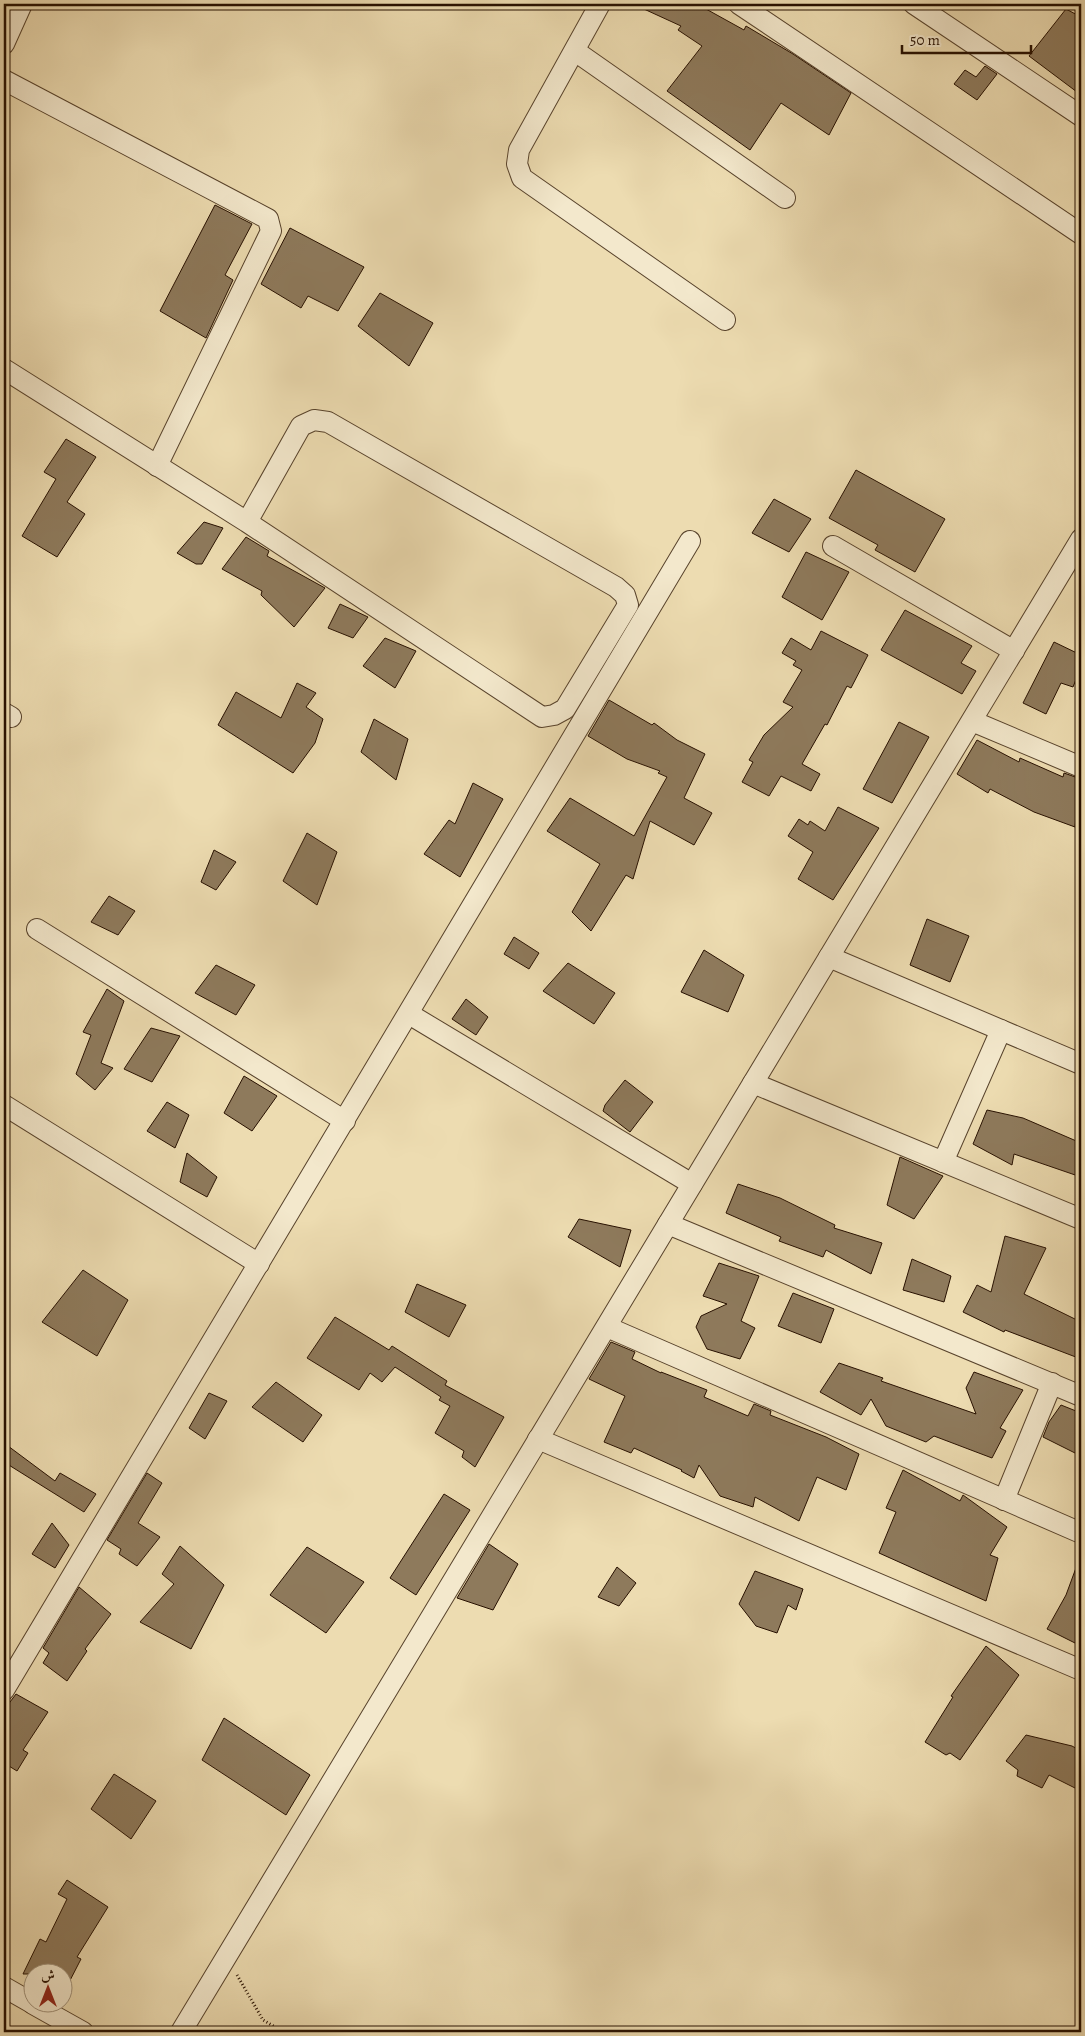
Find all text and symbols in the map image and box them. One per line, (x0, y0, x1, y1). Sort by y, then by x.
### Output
scale bar (902, 22, 1031, 54)
text: 50 m (910, 30, 940, 50)
north arrow (22, 1964, 72, 2014)
text: ش (41, 1966, 55, 1985)

